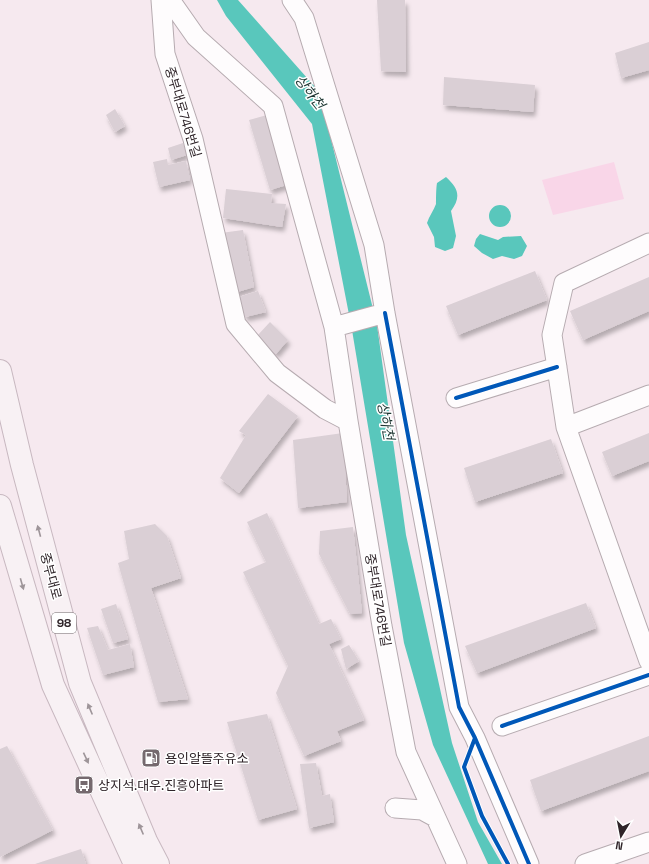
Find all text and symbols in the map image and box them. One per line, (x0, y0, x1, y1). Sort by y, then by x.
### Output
street label: 중부대로746번길 (161, 64, 205, 160)
water label: 상하천 (291, 71, 330, 114)
water label: 상하천 (373, 400, 399, 443)
one-way arrow (36, 524, 42, 536)
street label: 중부대로 (37, 551, 65, 601)
street label: 중부대로746번길 (361, 552, 395, 648)
one-way arrow (20, 577, 26, 590)
road number: 98 (52, 613, 76, 633)
one-way arrow (87, 703, 93, 715)
fuel station icon: 용인알뜰주유소 (140, 747, 162, 769)
place label: 용인알뜰주유소 (165, 750, 249, 767)
one-way arrow (83, 752, 89, 764)
bus stop icon: 상지석.대우.진흥아파트 (73, 774, 95, 796)
place label: 상지석.대우.진흥아파트 (98, 777, 224, 794)
north arrow (601, 816, 641, 856)
one-way arrow (137, 823, 144, 835)
text: N (614, 838, 624, 853)

